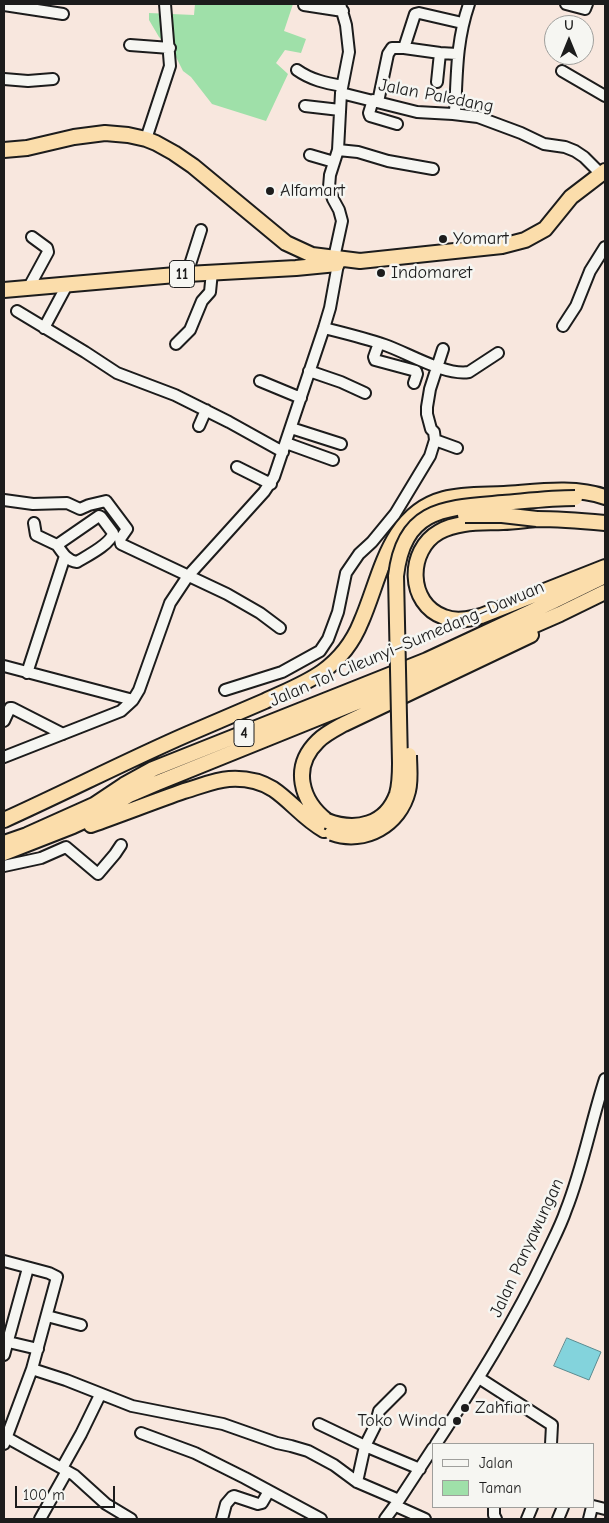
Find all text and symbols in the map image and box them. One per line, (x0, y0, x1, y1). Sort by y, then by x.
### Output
north arrow (544, 15, 594, 65)
text: U (564, 17, 574, 34)
street label: Jalan Paledang (377, 74, 495, 118)
place label: Alfamart (280, 180, 345, 202)
marker: Alfamart (264, 185, 276, 197)
place label: Yomart (453, 228, 509, 250)
marker: Yomart (437, 233, 449, 245)
road number: 11 (170, 260, 194, 288)
place label: Indomaret (391, 262, 472, 284)
marker: Indomaret (375, 267, 387, 279)
street label: Jalan Tol Cileunyi–Sumedang–Dawuan (267, 576, 547, 712)
road number: 4 (234, 720, 254, 746)
street label: Jalan Panyawungan (485, 1175, 569, 1321)
place label: Zahfiar (475, 1397, 530, 1419)
marker: Zahfiar (459, 1402, 471, 1414)
place label: Toko Winda (357, 1410, 447, 1432)
marker: Toko Winda (451, 1415, 463, 1427)
legend (432, 1443, 594, 1508)
text: Jalan (479, 1454, 513, 1472)
scale bar (18, 1476, 118, 1508)
text: Taman (479, 1479, 522, 1497)
text: 100 m (23, 1486, 65, 1504)

